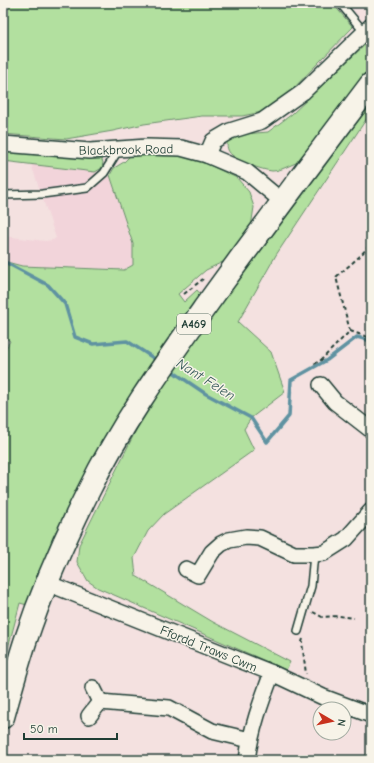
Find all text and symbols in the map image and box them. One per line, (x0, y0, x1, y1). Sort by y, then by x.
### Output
street label: Blackbrook Road (79, 141, 173, 158)
road number: A469 (177, 314, 211, 334)
water label: Nant Felen (173, 355, 238, 404)
street label: Ffordd Traws Cwm (158, 622, 259, 675)
north arrow (312, 701, 352, 741)
scale bar (24, 715, 117, 741)
text: N (334, 718, 348, 727)
text: 50 m (30, 722, 58, 736)

